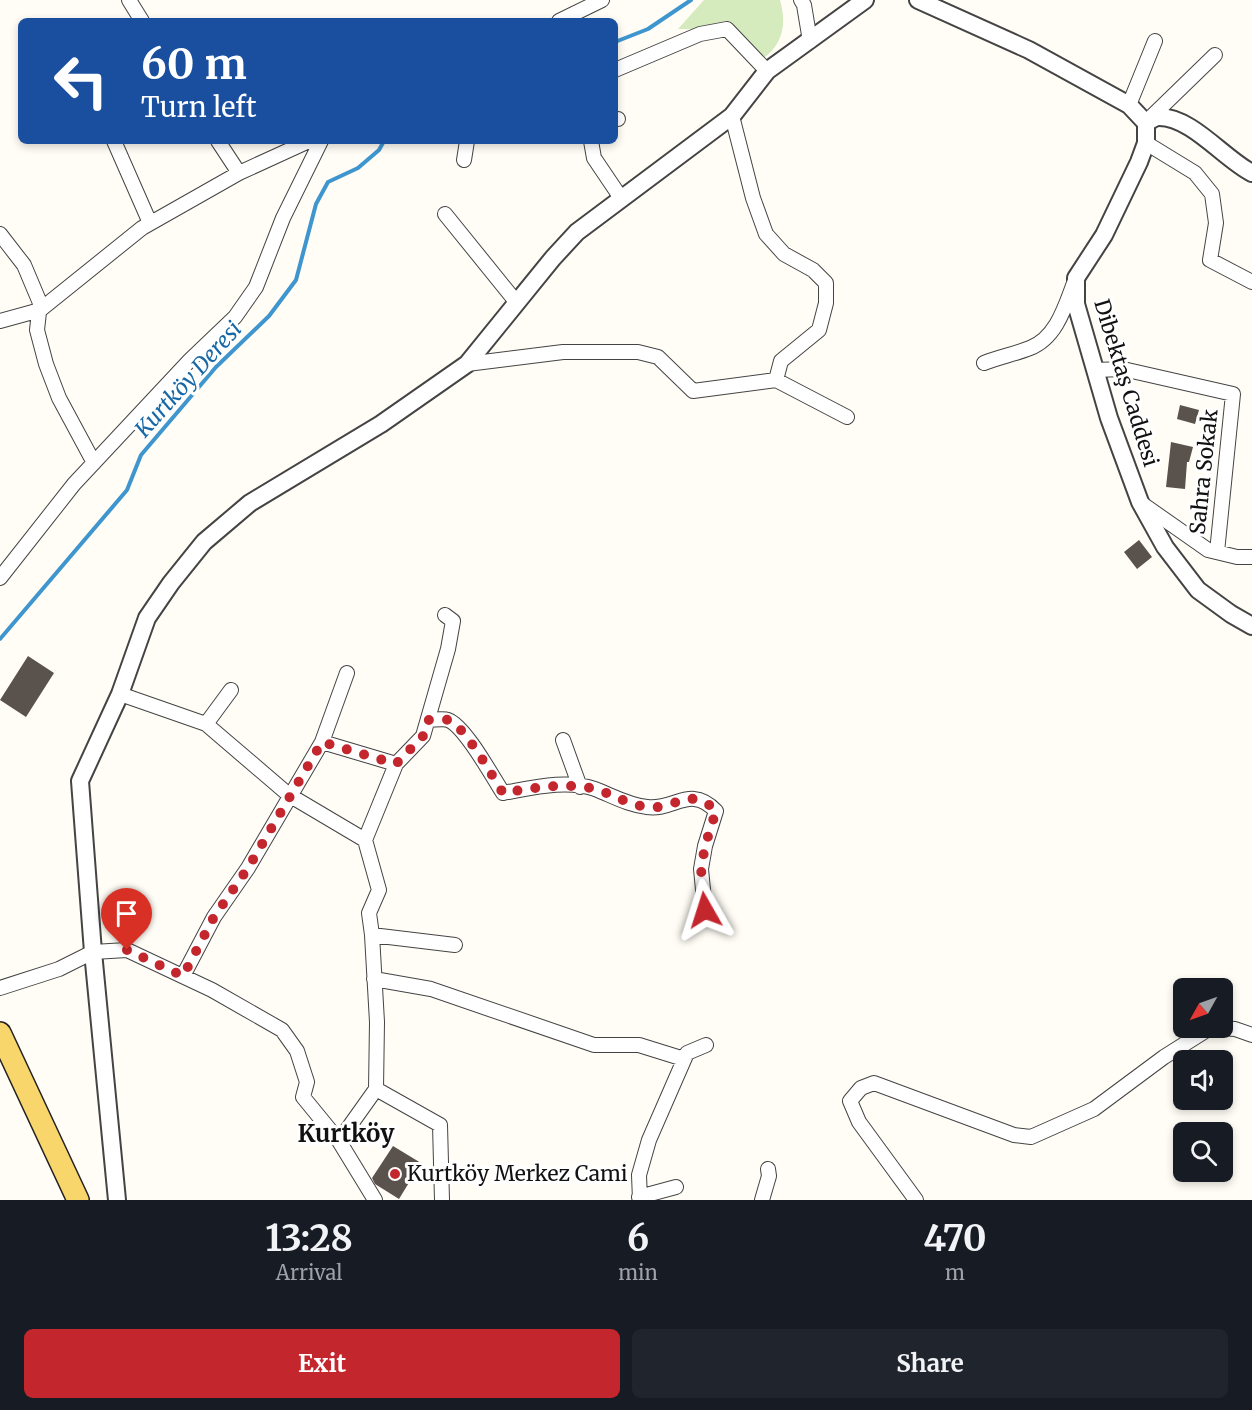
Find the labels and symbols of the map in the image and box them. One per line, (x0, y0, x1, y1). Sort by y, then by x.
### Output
street label: Dibektaş Caddesi (1088, 296, 1165, 470)
water label: Kurtköy Deresi (128, 315, 247, 444)
street label: Sahra Sokak (1183, 407, 1224, 536)
position arrow (673, 878, 737, 942)
pin (101, 888, 152, 950)
north arrow (1173, 978, 1233, 1038)
district label: Kurtköy (298, 1118, 395, 1149)
place label: Kurtköy Merkez Cami (407, 1160, 628, 1187)
marker: Kurtköy Merkez Cami (388, 1167, 402, 1181)

